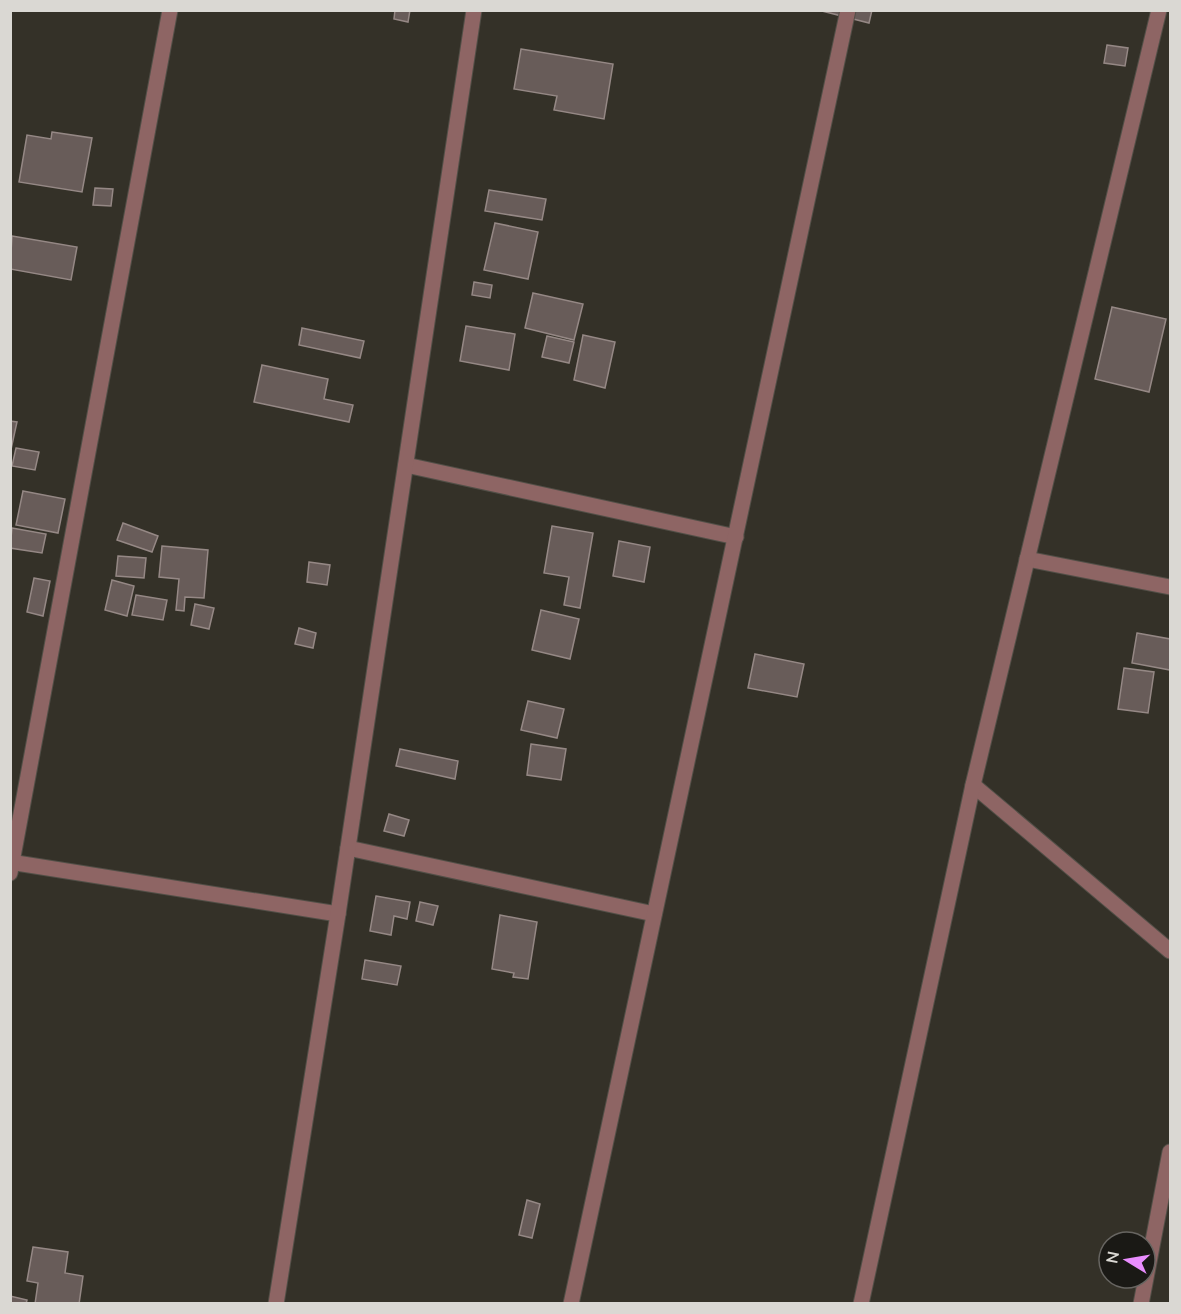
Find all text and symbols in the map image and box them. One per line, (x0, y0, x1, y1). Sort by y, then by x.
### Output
north arrow (1097, 1230, 1157, 1290)
text: N (1101, 1249, 1125, 1265)

